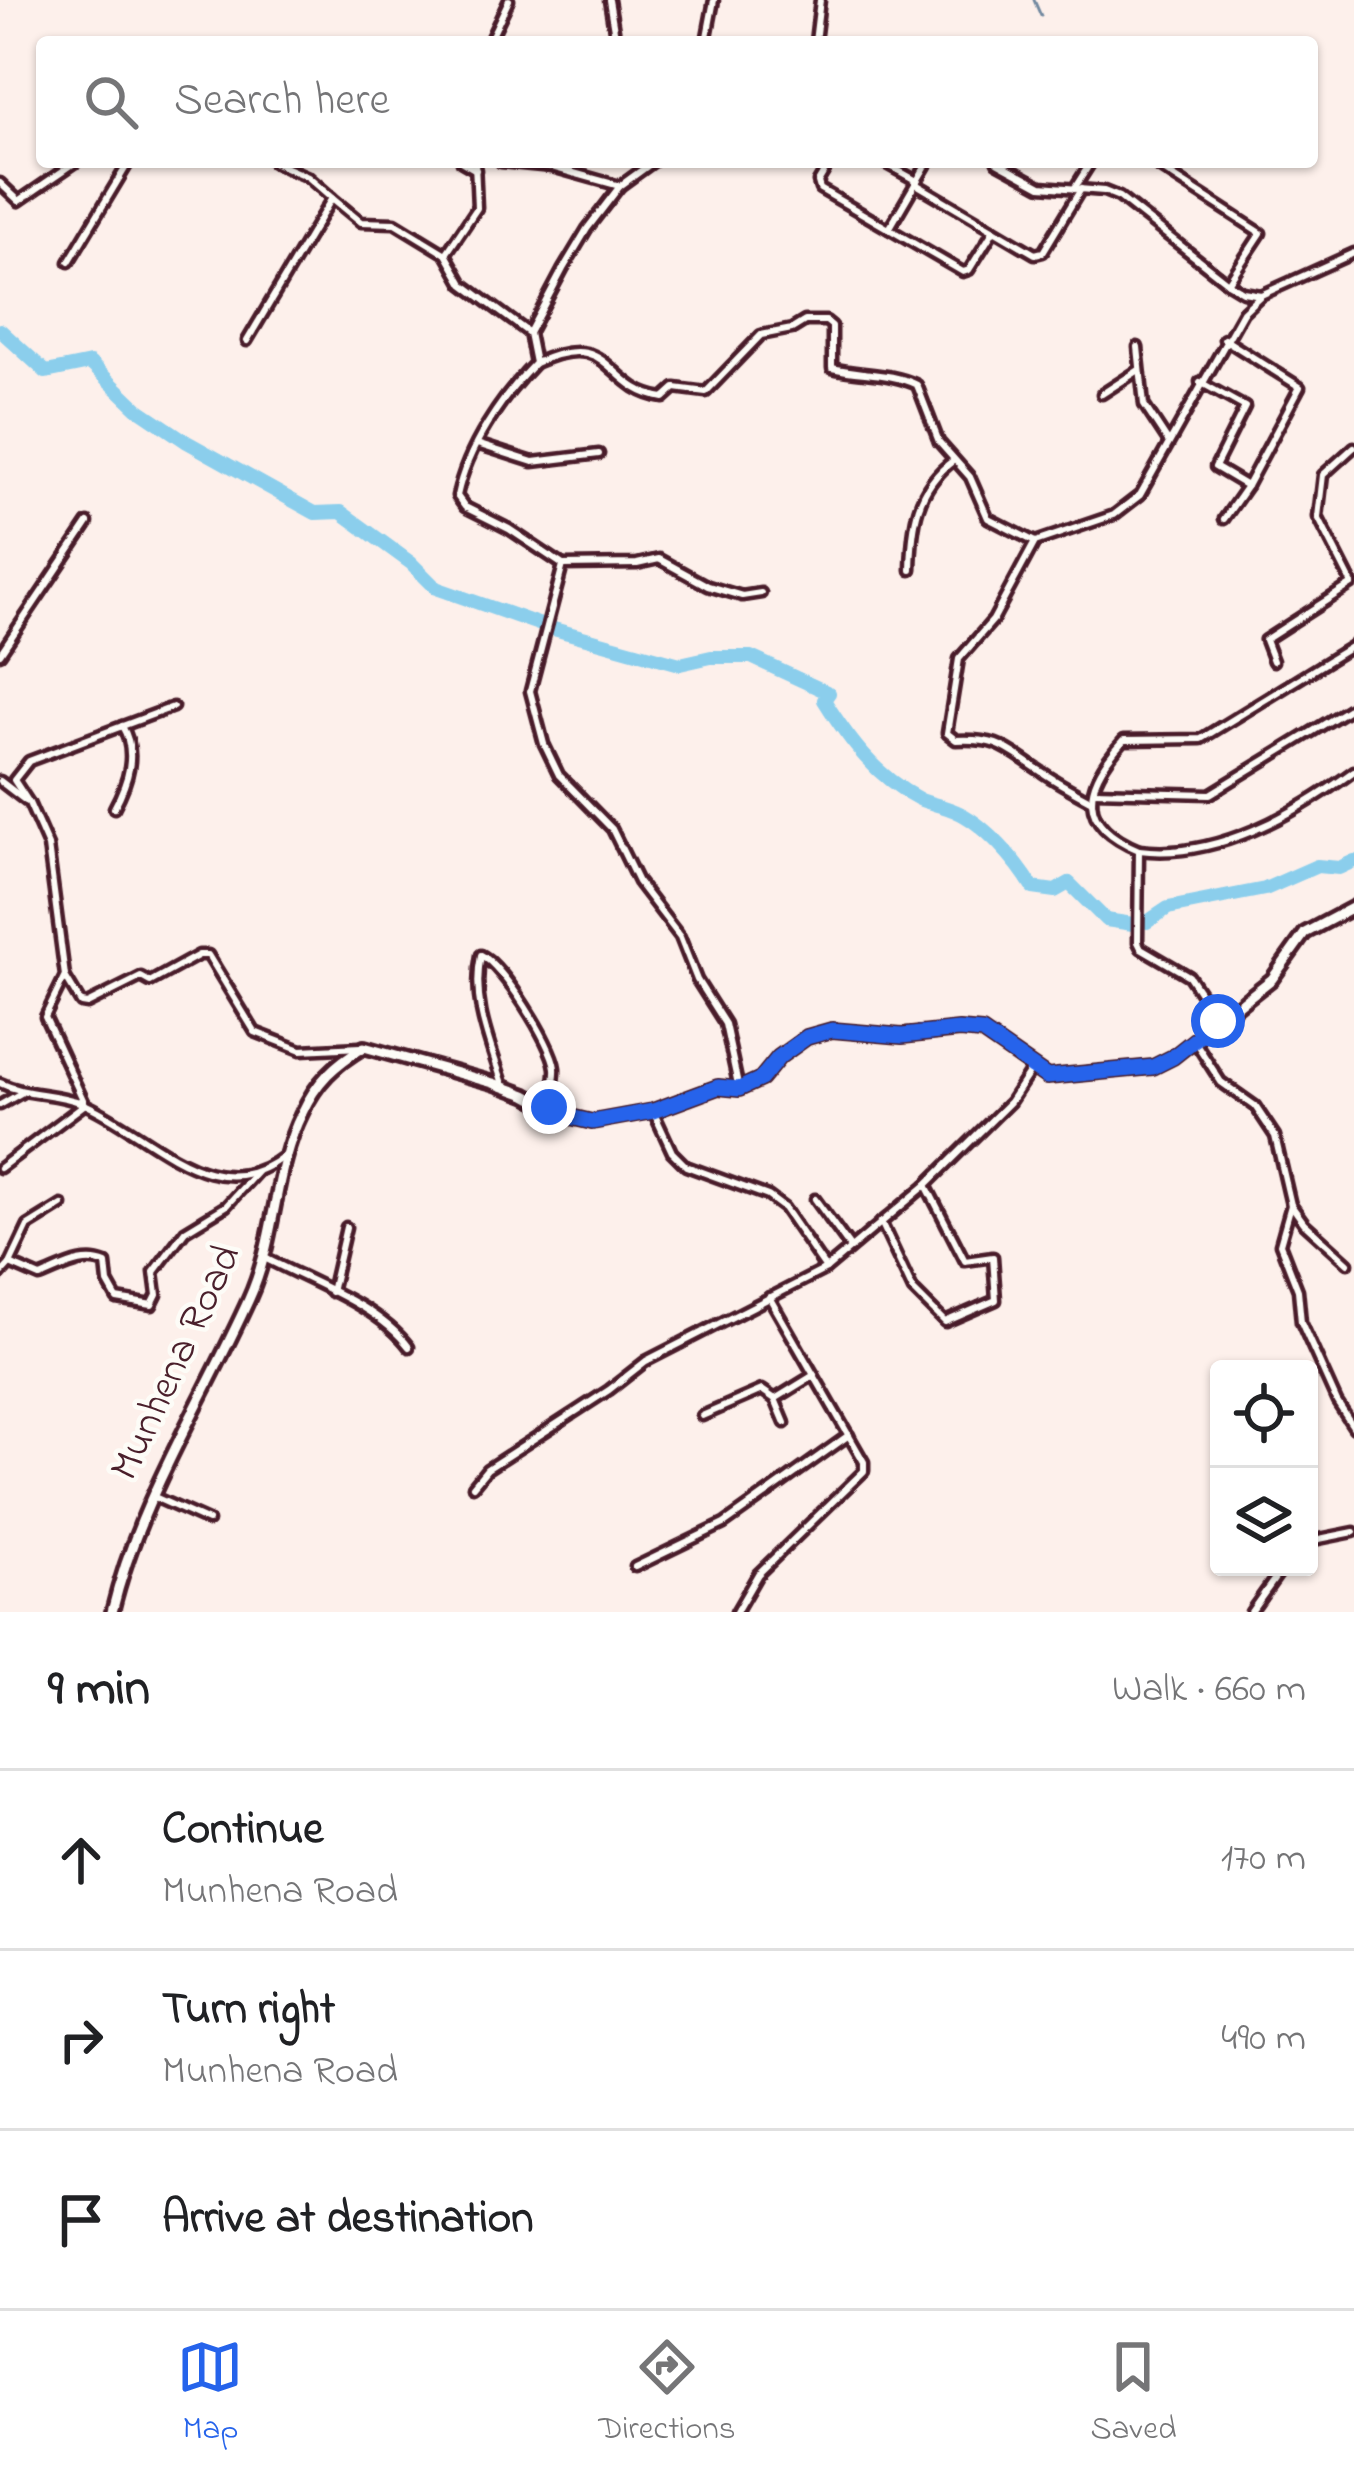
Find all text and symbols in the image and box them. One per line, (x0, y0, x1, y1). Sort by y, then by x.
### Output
search box (36, 36, 1318, 168)
icon: search (78, 69, 144, 135)
text: Search here (174, 69, 390, 135)
route start (1191, 994, 1245, 1048)
route end (522, 1080, 576, 1134)
street label: Munhena Road (96, 1235, 258, 1491)
map controls (1210, 1360, 1318, 1576)
button: locate (1210, 1360, 1318, 1468)
button: layers (1210, 1468, 1318, 1576)
text: 9 min (48, 1653, 150, 1728)
text: Walk · 660 m (1112, 1662, 1306, 1719)
text: Continue (162, 1798, 323, 1864)
icon: ahead (48, 1827, 114, 1893)
text: 170 m (1221, 1831, 1306, 1888)
text: Munhena Road (162, 1864, 398, 1921)
text: Turn right (162, 1978, 335, 2044)
icon: right (48, 2007, 114, 2073)
text: 490 m (1221, 2011, 1306, 2068)
text: Munhena Road (162, 2044, 398, 2101)
icon: arrive (48, 2187, 114, 2253)
text: Arrive at destination (162, 2187, 533, 2253)
tab: Map (177, 2334, 243, 2454)
tab: Directions (598, 2334, 736, 2454)
tab: Saved (1090, 2334, 1177, 2454)

